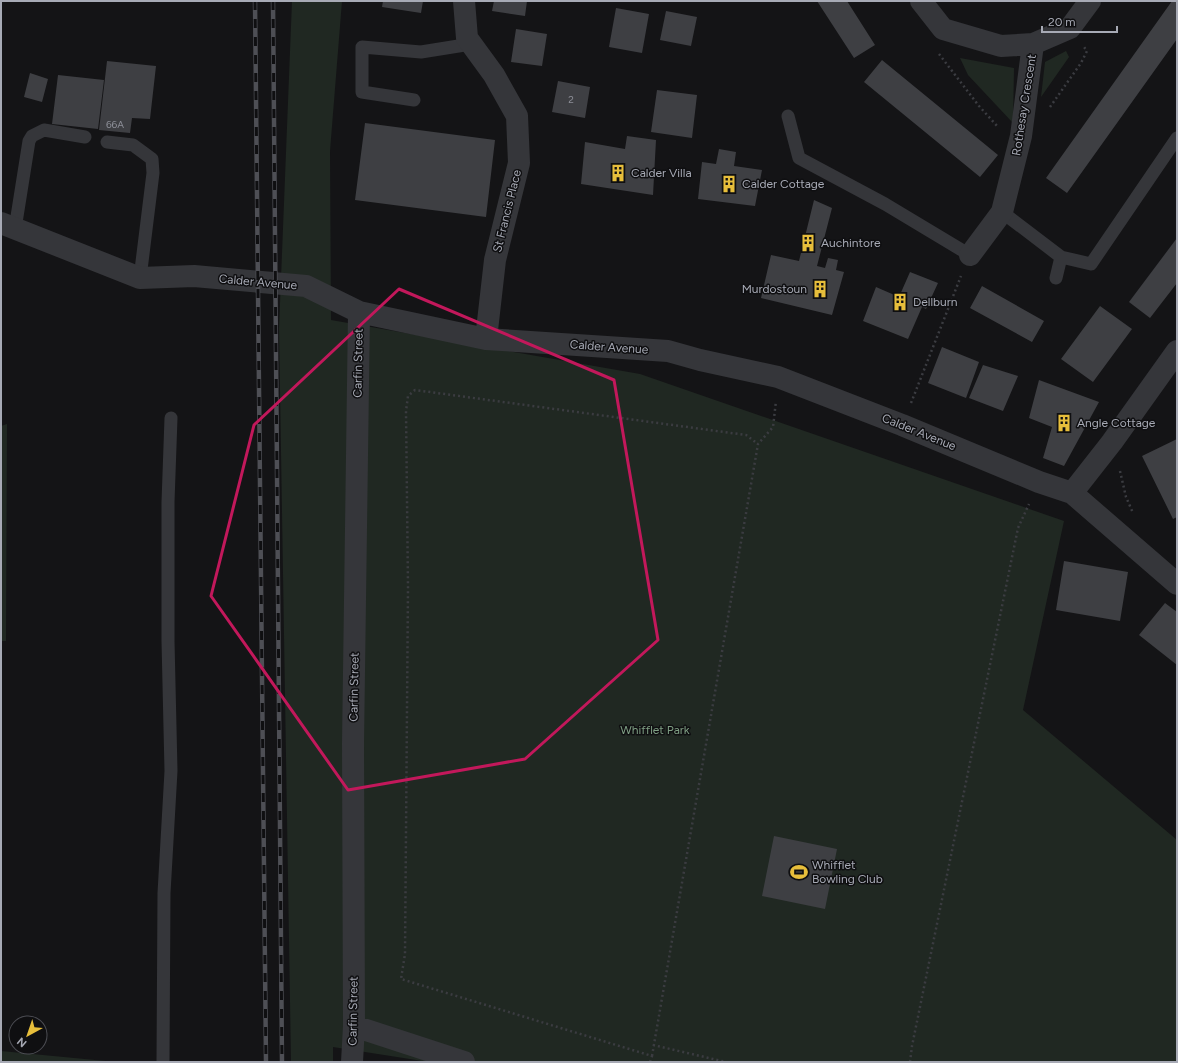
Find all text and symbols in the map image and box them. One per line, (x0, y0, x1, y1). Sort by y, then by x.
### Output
scale bar (1042, 8, 1117, 34)
text: 20 m (1048, 15, 1076, 29)
street label: Rothesay Crescent (1009, 53, 1039, 157)
house number: 2 (568, 93, 574, 106)
house number: 66A (106, 118, 124, 131)
building icon: Calder Villa (608, 163, 628, 183)
place label: Calder Villa (631, 166, 692, 180)
street label: St Francis Place (490, 168, 524, 254)
building icon: Calder Cottage (719, 174, 739, 194)
place label: Calder Cottage (742, 177, 825, 191)
building icon: Auchintore (798, 233, 818, 253)
place label: Auchintore (821, 236, 881, 250)
street label: Calder Avenue (218, 272, 298, 292)
building icon: Murdostoun (810, 279, 830, 299)
place label: Murdostoun (742, 282, 807, 296)
building icon: Dellburn (890, 292, 910, 312)
place label: Dellburn (913, 295, 958, 309)
street label: Carfin Street (350, 328, 366, 398)
street label: Calder Avenue (569, 337, 649, 357)
street label: Calder Avenue (880, 411, 958, 453)
building icon: Angle Cottage (1054, 413, 1074, 433)
place label: Angle Cottage (1077, 416, 1156, 430)
street label: Carfin Street (346, 652, 362, 722)
park label: Whifflet Park (620, 723, 690, 737)
place label: Whifflet Bowling Club (812, 858, 883, 886)
sports icon: Whifflet Bowling Club (789, 862, 809, 882)
street label: Carfin Street (345, 976, 361, 1046)
north arrow (8, 1015, 48, 1055)
text: N (14, 1035, 29, 1050)

